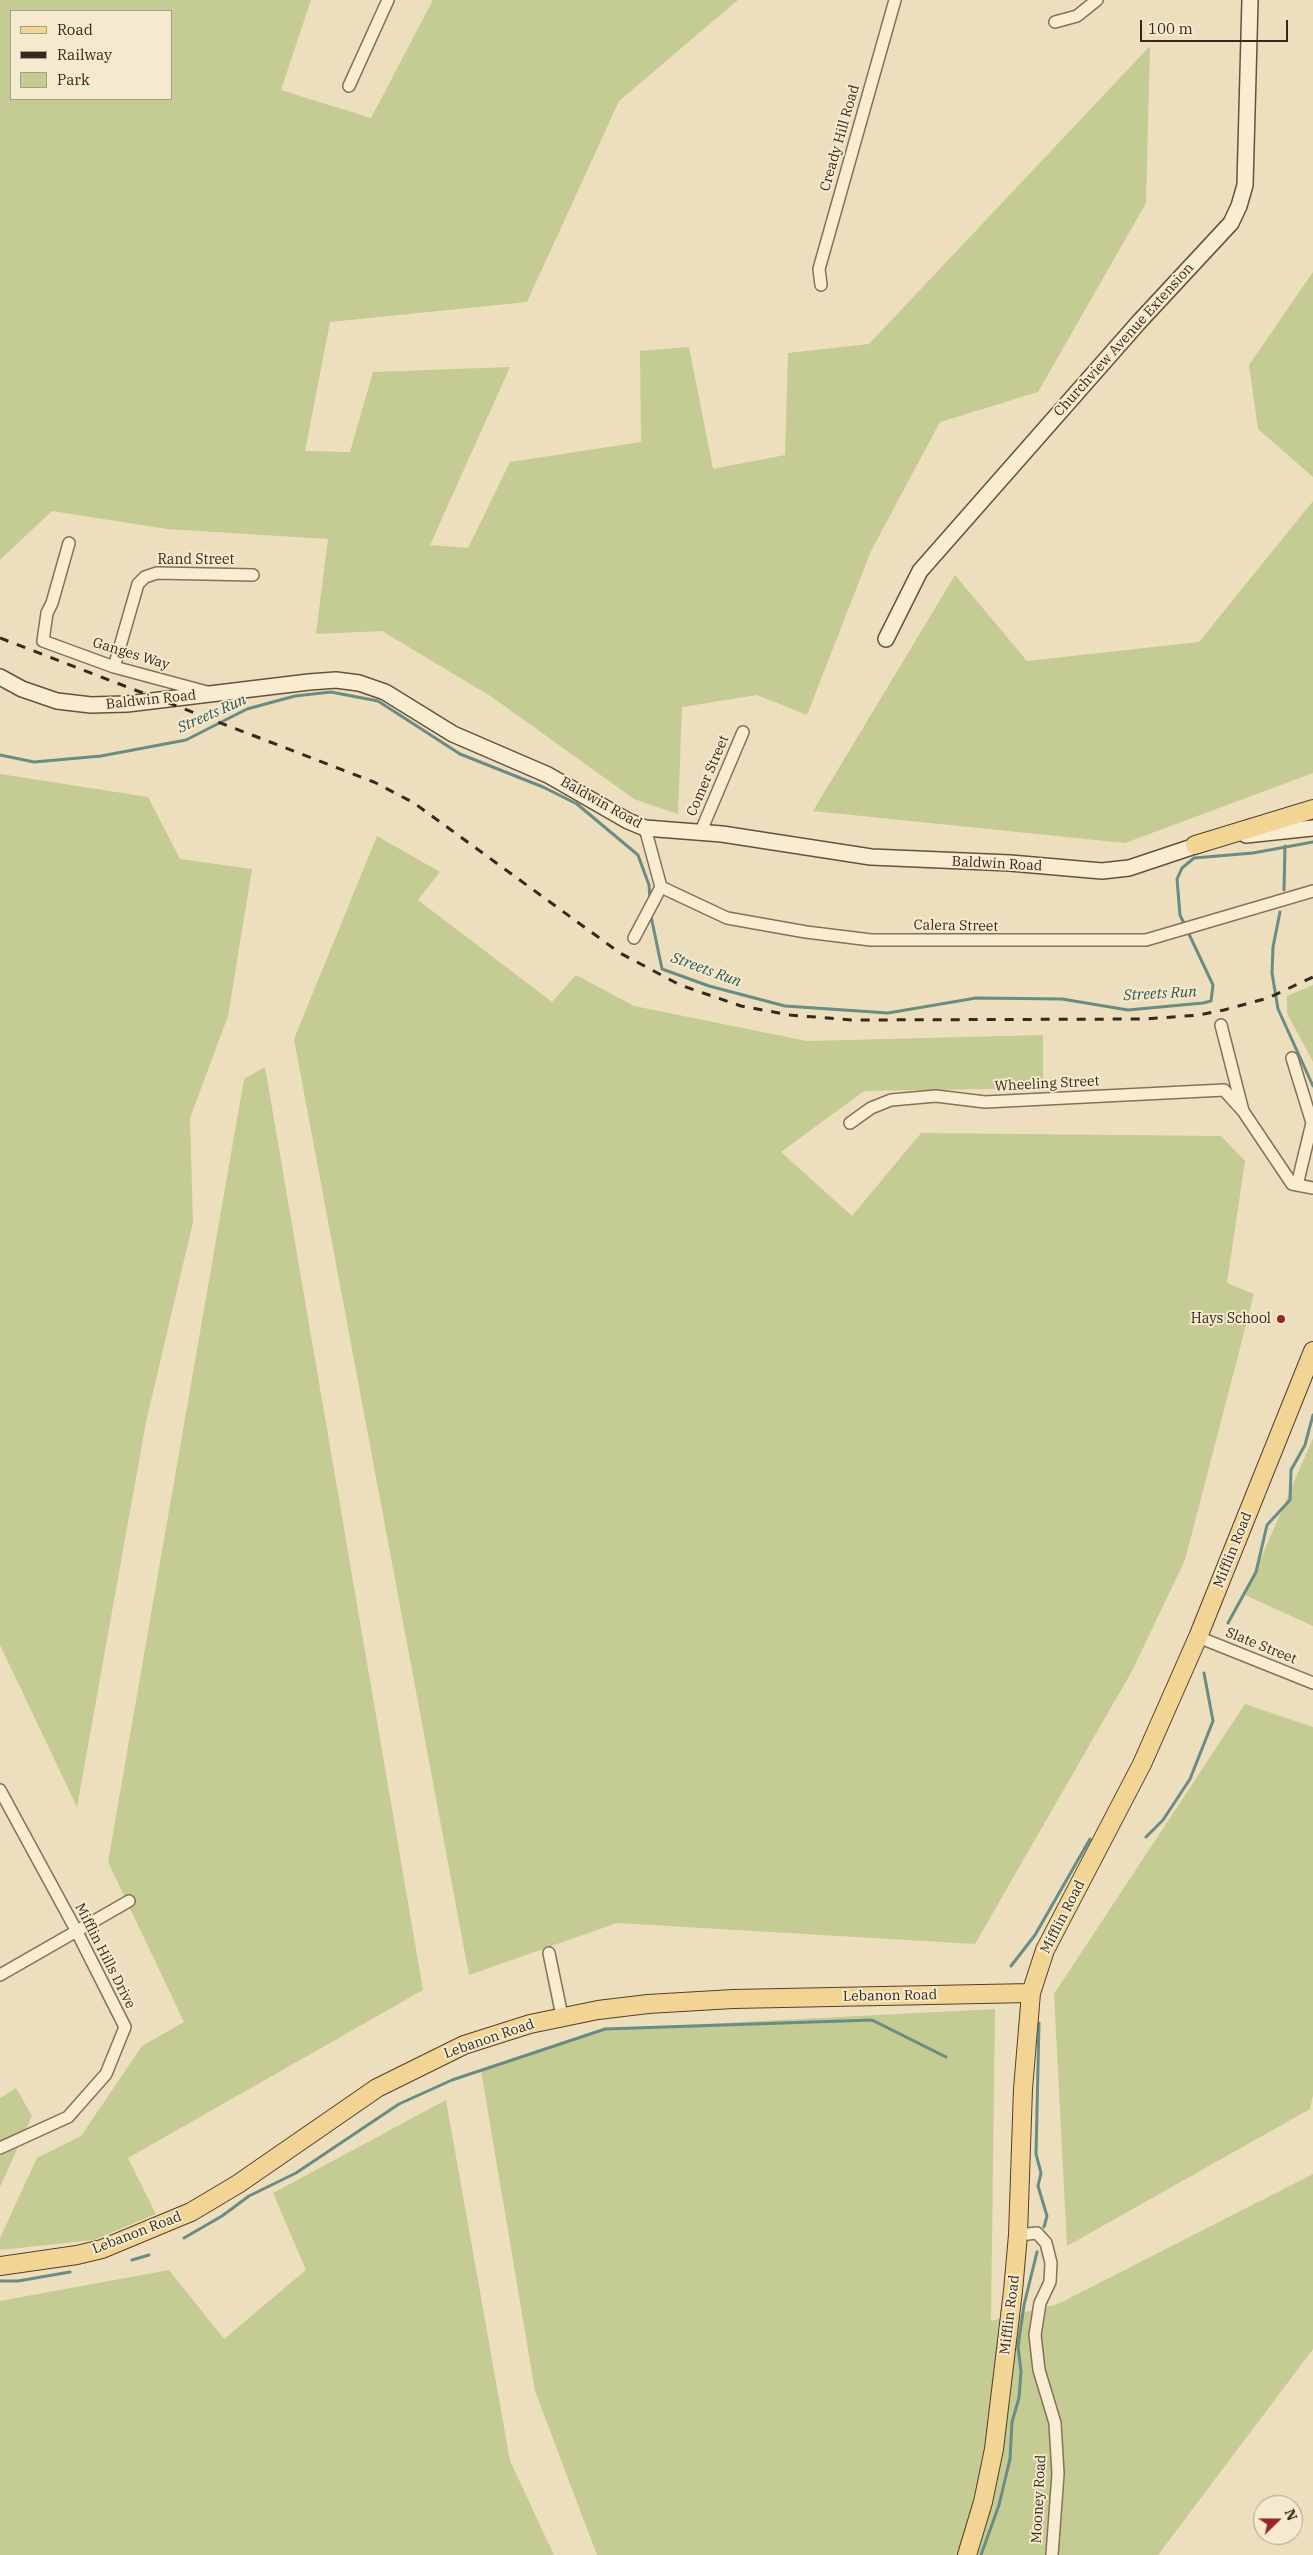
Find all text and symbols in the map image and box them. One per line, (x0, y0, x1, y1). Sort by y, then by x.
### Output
legend (10, 10, 172, 100)
scale bar (1143, 10, 1290, 42)
text: 100 m (1148, 19, 1193, 38)
text: Road (57, 20, 93, 39)
text: Railway (57, 45, 112, 64)
text: Park (57, 70, 90, 89)
street label: Cready Hill Road (817, 83, 863, 193)
street label: Churchview Avenue Extension (1051, 260, 1197, 420)
street label: Rand Street (157, 552, 235, 568)
street label: Ganges Way (90, 634, 172, 674)
street label: Baldwin Road (105, 687, 197, 713)
water label: Streets Run (175, 691, 249, 737)
street label: Comer Street (683, 733, 733, 819)
street label: Baldwin Road (557, 774, 645, 832)
street label: Baldwin Road (951, 853, 1043, 875)
street label: Calera Street (914, 917, 998, 935)
water label: Streets Run (668, 949, 744, 991)
water label: Streets Run (1123, 983, 1197, 1005)
street label: Wheeling Street (994, 1073, 1100, 1095)
place label: Hays School (1191, 1311, 1271, 1327)
marker: Hays School (1275, 1313, 1287, 1325)
street label: Mifflin Road (1210, 1510, 1256, 1590)
street label: Slate Street (1223, 1624, 1299, 1668)
street label: Mifflin Road (1037, 1877, 1089, 1957)
street label: Mifflin Hills Drive (71, 1900, 139, 2012)
street label: Lebanon Road (843, 1987, 937, 2005)
street label: Lebanon Road (442, 2016, 536, 2062)
street label: Lebanon Road (90, 2208, 184, 2258)
street label: Mifflin Road (997, 2274, 1023, 2356)
street label: Mooney Road (1028, 2454, 1050, 2544)
north arrow (1253, 2495, 1303, 2545)
text: N (1281, 2506, 1301, 2523)

